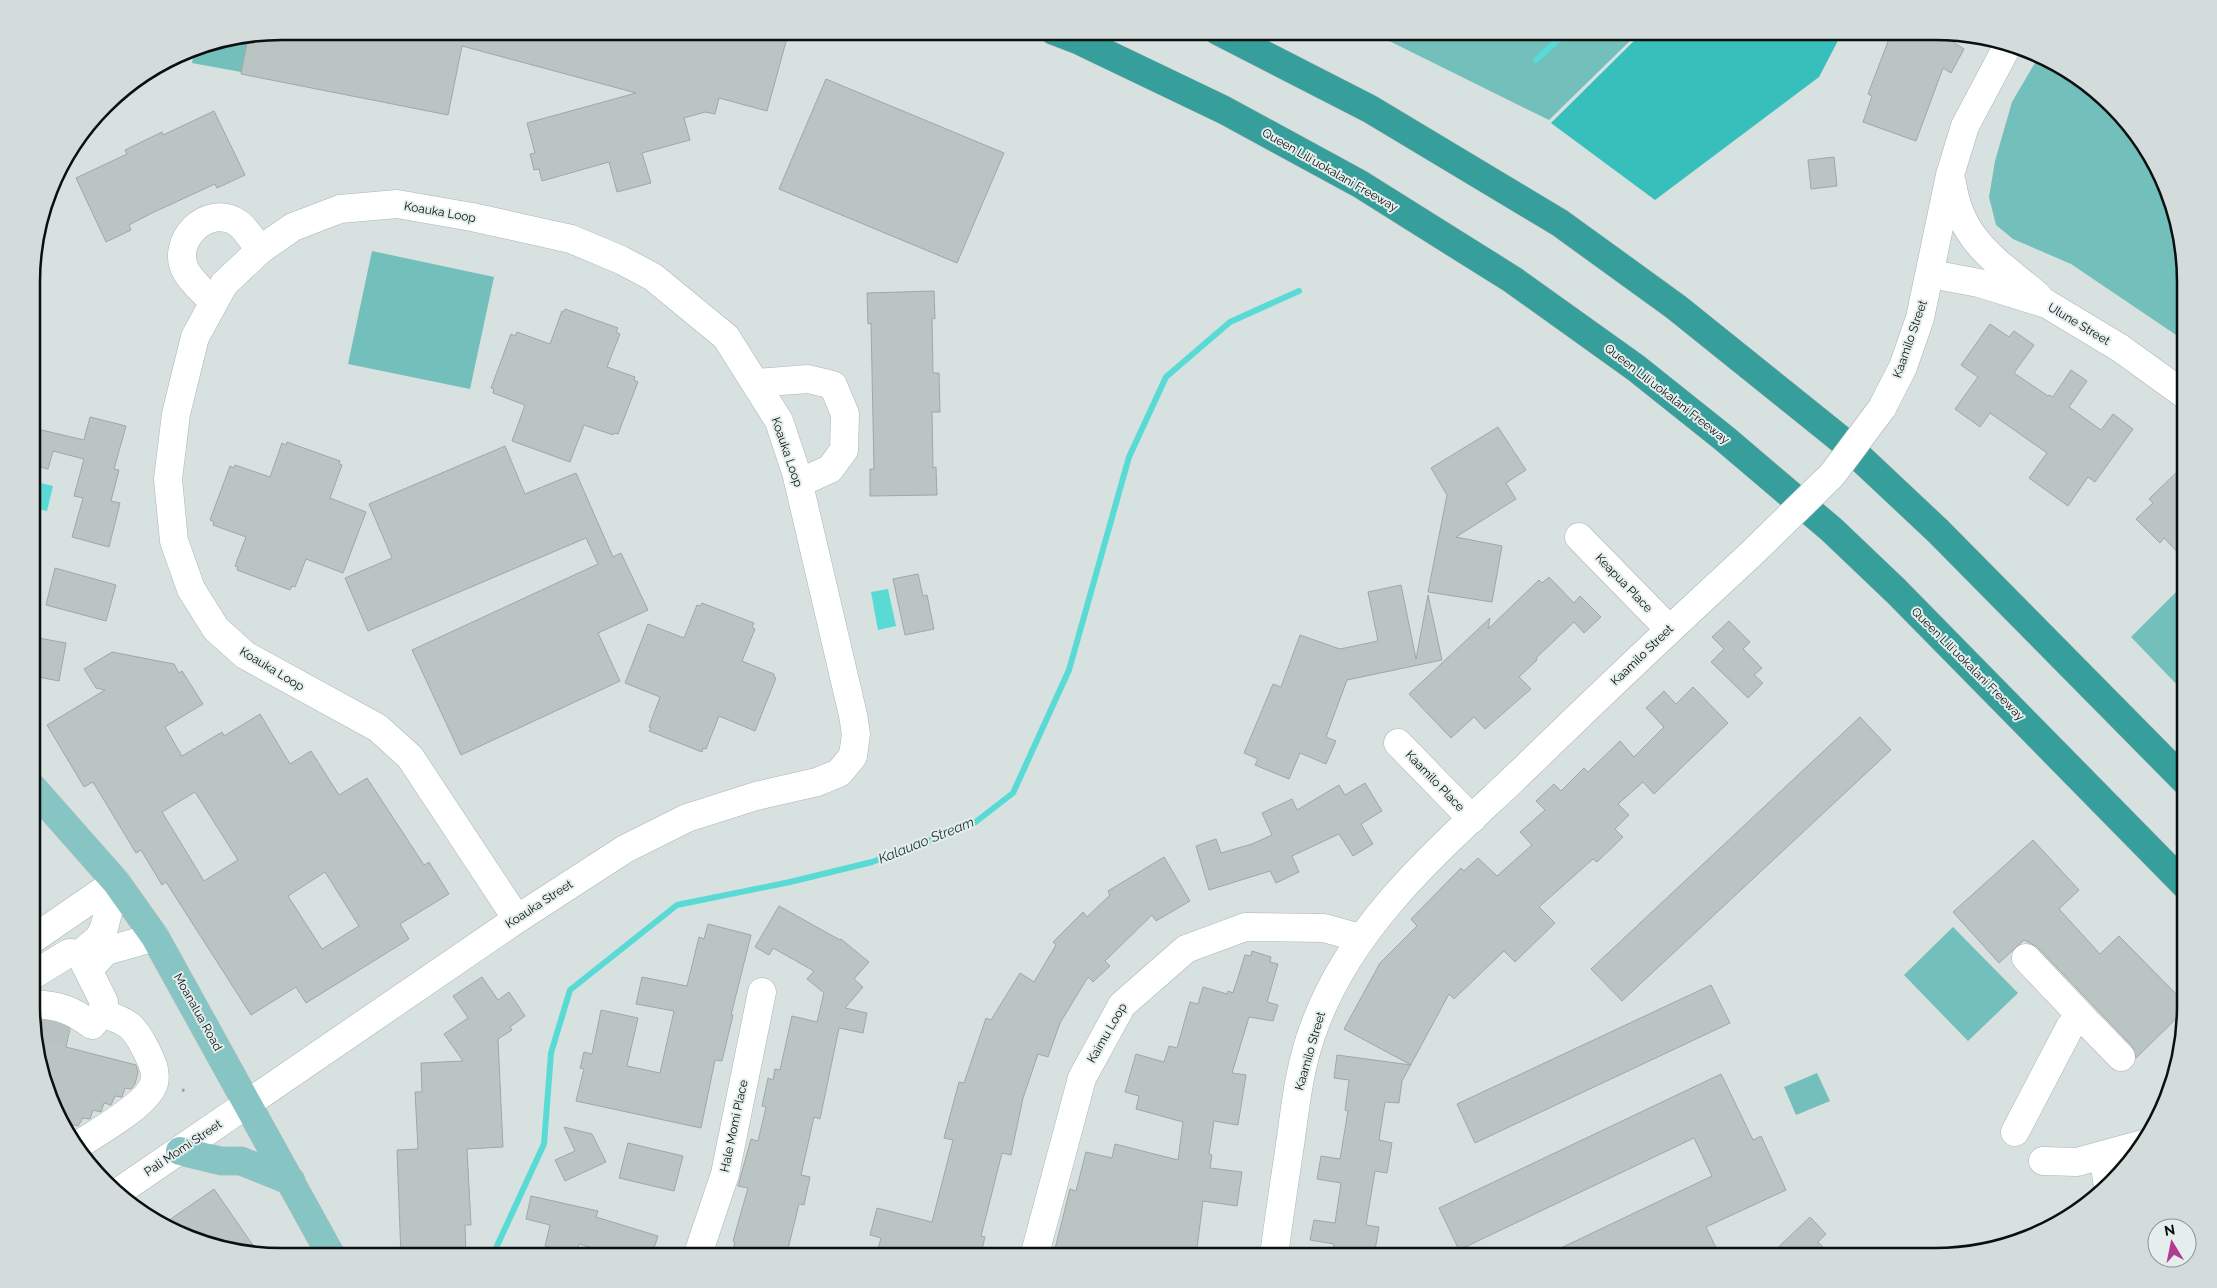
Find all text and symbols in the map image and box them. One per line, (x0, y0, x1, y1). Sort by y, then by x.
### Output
street label: Queen Liliʻuokalani Freeway (1260, 125, 1401, 215)
street label: Koauka Loop (403, 199, 477, 225)
street label: Kaamilo Street (1890, 298, 1930, 380)
street label: Ulune Street (2046, 300, 2112, 348)
street label: Queen Liliʻuokalani Freeway (1602, 341, 1732, 447)
street label: Koauka Loop (769, 415, 805, 489)
street label: Keapua Place (1593, 551, 1655, 615)
street label: Queen Liliʻuokalani Freeway (1909, 605, 2028, 724)
street label: Kaamilo Street (1608, 622, 1676, 688)
street label: Koauka Loop (237, 644, 307, 694)
street label: Kaamilo Place (1403, 748, 1467, 814)
water label: Kalauao Stream (876, 814, 976, 866)
street label: Koauka Street (503, 877, 575, 931)
street label: Moanalua Road (171, 971, 225, 1053)
street label: Kaimu Loop (1084, 1001, 1130, 1065)
street label: Kaamilo Street (1292, 1010, 1328, 1092)
street label: Hale Momi Place (717, 1079, 751, 1173)
street label: Pali Momi Street (142, 1117, 224, 1179)
north arrow (2147, 1218, 2197, 1268)
text: N (2163, 1221, 2176, 1239)

